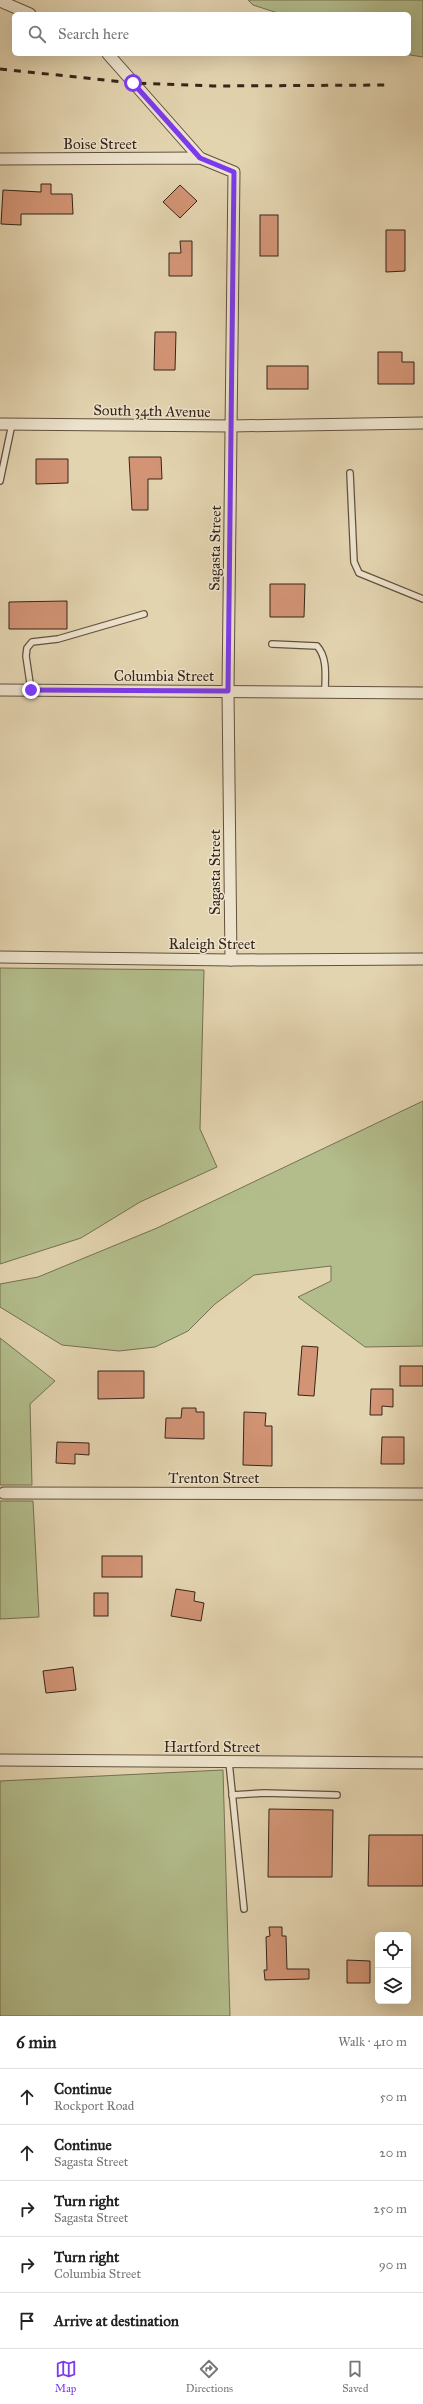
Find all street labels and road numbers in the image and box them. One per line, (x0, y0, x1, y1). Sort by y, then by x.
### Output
street label: Boise Street (63, 135, 138, 153)
street label: South 34th Avenue (93, 401, 211, 421)
street label: Sagasta Street (205, 504, 225, 591)
street label: Columbia Street (114, 667, 215, 685)
street label: Sagasta Street (206, 828, 224, 915)
street label: Raleigh Street (168, 935, 256, 953)
street label: Trenton Street (168, 1469, 260, 1487)
street label: Hartford Street (164, 1738, 261, 1756)

